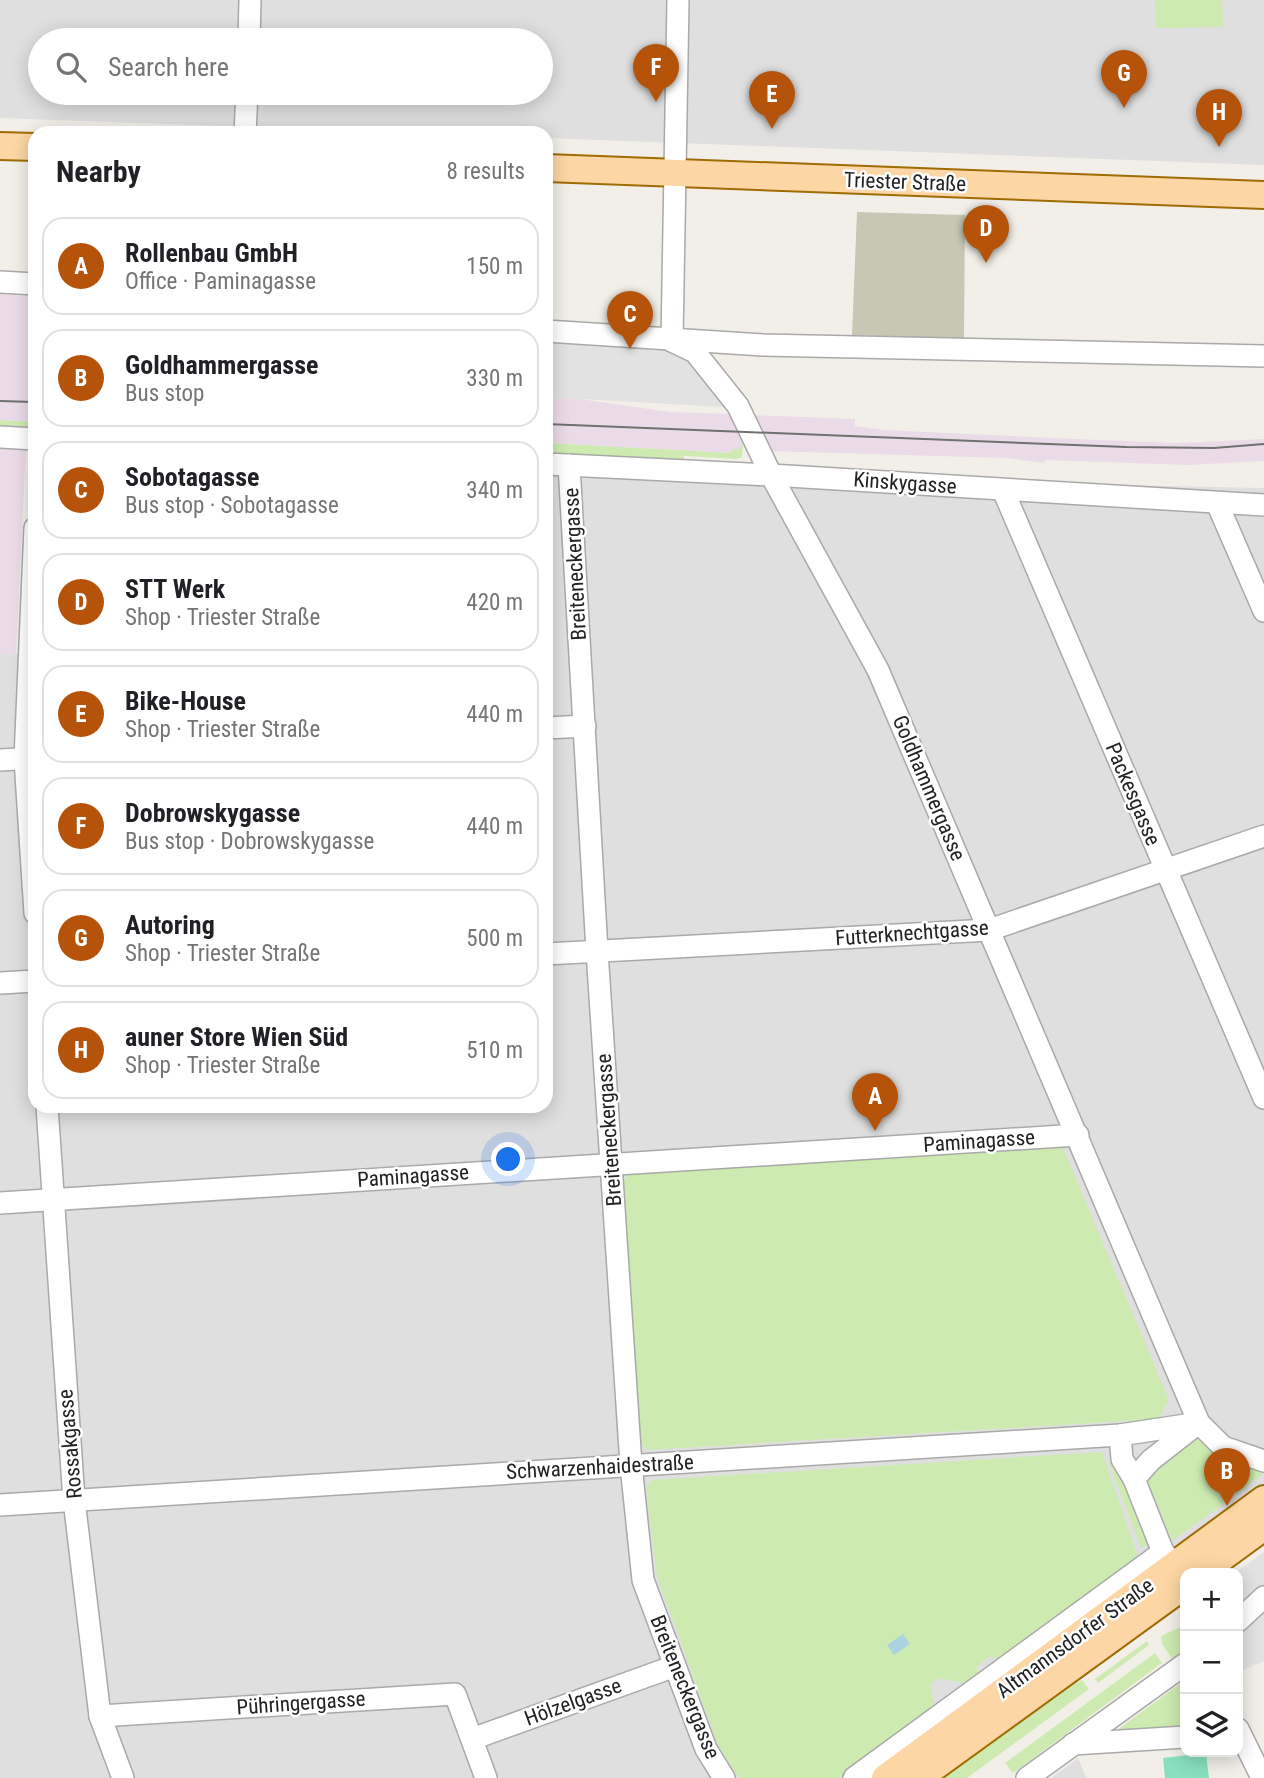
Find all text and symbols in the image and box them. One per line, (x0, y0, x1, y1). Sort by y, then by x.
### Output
search box (28, 28, 553, 105)
pin: F (633, 44, 679, 102)
icon: search (52, 48, 90, 86)
pin: G (1101, 50, 1147, 108)
text: Search here (108, 52, 229, 82)
pin: E (749, 71, 795, 129)
pin: H (1196, 89, 1242, 147)
text: Nearby (56, 154, 141, 189)
text: 8 results (447, 158, 525, 185)
street label: Triester Straße (844, 168, 967, 196)
pin: D (963, 205, 1009, 263)
text: Rollenbau GmbH (125, 238, 298, 268)
text: A (74, 253, 88, 280)
text: 150 m (466, 253, 523, 280)
text: Office · Paminagasse (125, 268, 316, 295)
pin: C (607, 291, 653, 349)
text: Goldhammergasse (125, 350, 318, 380)
text: B (75, 365, 87, 392)
text: 330 m (466, 365, 523, 392)
text: Bus stop (125, 380, 204, 407)
text: Sobotagasse (125, 462, 259, 492)
street label: Kinskygasse (853, 467, 958, 499)
text: C (74, 477, 88, 504)
text: 340 m (466, 477, 523, 504)
street label: Breiteneckergasse (559, 487, 591, 641)
text: Bus stop · Sobotagasse (125, 492, 339, 519)
text: STT Werk (125, 574, 225, 604)
text: D (75, 589, 88, 616)
text: 420 m (466, 589, 523, 616)
text: Shop · Triester Straße (125, 604, 320, 631)
text: Bike-House (125, 686, 246, 716)
text: E (75, 701, 87, 728)
text: 440 m (466, 701, 523, 728)
street label: Goldhammergasse (888, 712, 970, 864)
text: Shop · Triester Straße (125, 716, 320, 743)
street label: Packesgasse (1101, 739, 1165, 849)
text: Dobrowskygasse (125, 798, 300, 828)
text: F (76, 813, 86, 840)
text: 440 m (466, 813, 523, 840)
text: Bus stop · Dobrowskygasse (125, 828, 374, 855)
text: Autoring (125, 910, 215, 940)
street label: Futterknechtgasse (835, 916, 990, 950)
text: G (74, 925, 88, 952)
text: 500 m (466, 925, 523, 952)
text: Shop · Triester Straße (125, 940, 320, 967)
text: auner Store Wien Süd (125, 1022, 348, 1052)
text: H (74, 1037, 88, 1064)
text: 510 m (466, 1037, 523, 1064)
text: Shop · Triester Straße (125, 1052, 320, 1079)
street label: Breiteneckergasse (592, 1053, 626, 1207)
pin: A (852, 1073, 898, 1131)
street label: Paminagasse (922, 1125, 1036, 1157)
your location (491, 1142, 525, 1176)
street label: Paminagasse (356, 1160, 470, 1192)
street label: Rossakgasse (53, 1388, 87, 1500)
pin: B (1204, 1448, 1250, 1506)
street label: Schwarzenhaidestraße (506, 1450, 695, 1484)
map controls (1180, 1568, 1243, 1757)
button: + (1180, 1568, 1243, 1631)
street label: Altmannsdorfer Straße (992, 1573, 1158, 1703)
street label: Breiteneckergasse (645, 1612, 725, 1762)
button: − (1180, 1631, 1243, 1694)
street label: Hölzelgasse (521, 1673, 625, 1731)
street label: Pühringergasse (236, 1687, 366, 1719)
button: layers (1180, 1694, 1243, 1757)

